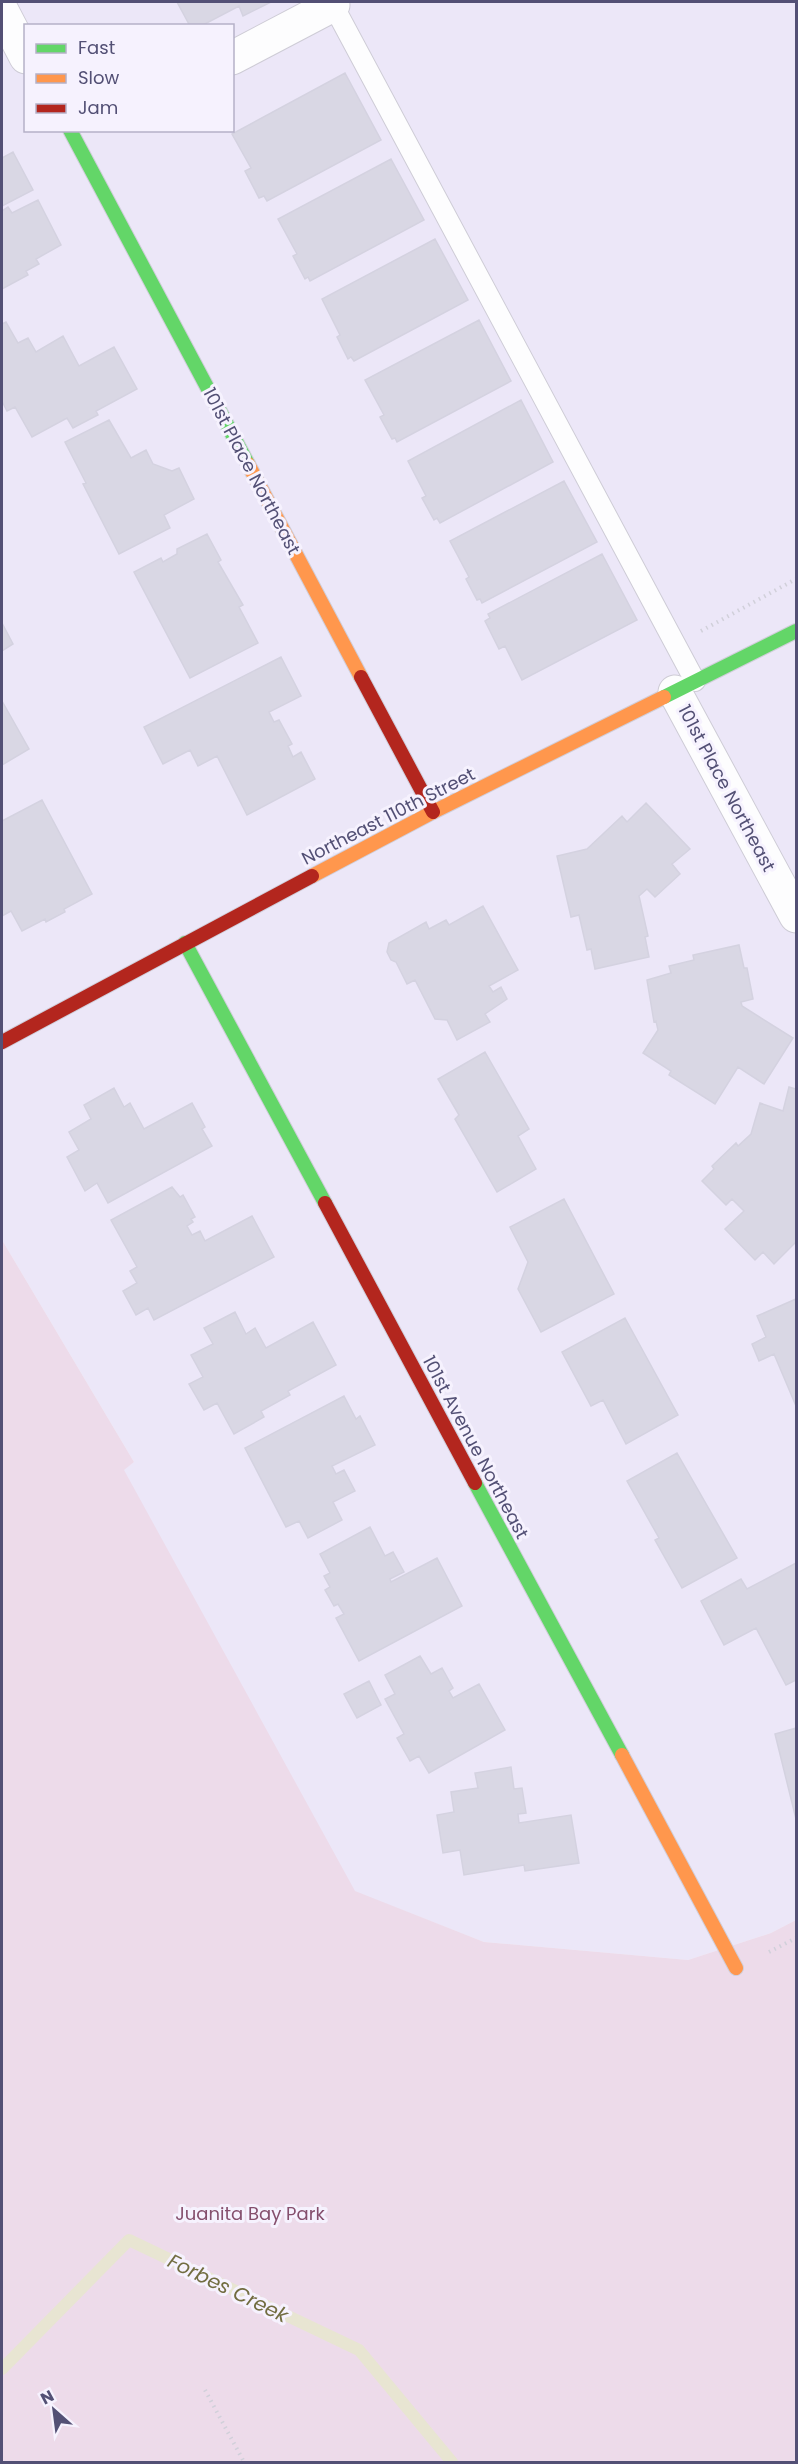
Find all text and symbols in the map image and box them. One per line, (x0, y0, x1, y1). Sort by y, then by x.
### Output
legend (24, 24, 234, 132)
text: Fast (78, 35, 115, 60)
text: Slow (78, 65, 120, 90)
text: Jam (78, 95, 118, 120)
street label: 101st Place Northeast (197, 383, 307, 559)
street label: 101st Place Northeast (672, 700, 782, 876)
street label: Northeast 110th Street (297, 761, 479, 871)
street label: 101st Avenue Northeast (417, 1351, 535, 1543)
park label: Juanita Bay Park (175, 2201, 325, 2226)
water label: Forbes Creek (163, 2247, 294, 2330)
north arrow (24, 2380, 84, 2440)
text: N (36, 2384, 58, 2410)

